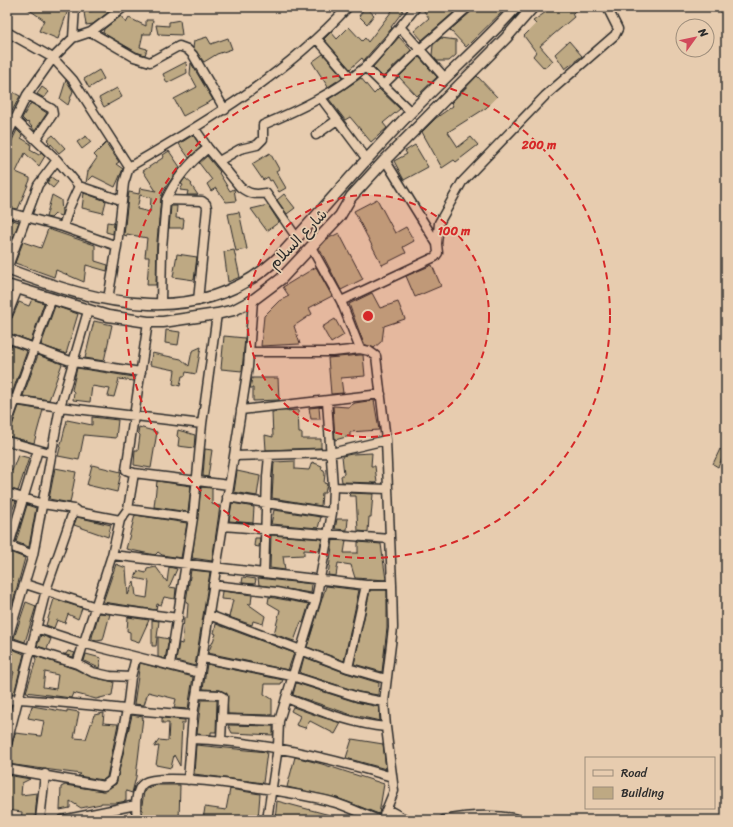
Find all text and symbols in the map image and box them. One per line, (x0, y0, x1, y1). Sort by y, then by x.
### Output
north arrow (675, 18, 715, 58)
text: N (692, 24, 713, 42)
text: 200 m (521, 134, 557, 156)
street label: شارع السلام (262, 202, 334, 276)
text: 100 m (438, 220, 471, 242)
centre of rings (361, 309, 375, 323)
legend (585, 757, 715, 809)
text: Road (621, 762, 648, 784)
text: Building (621, 782, 664, 804)

